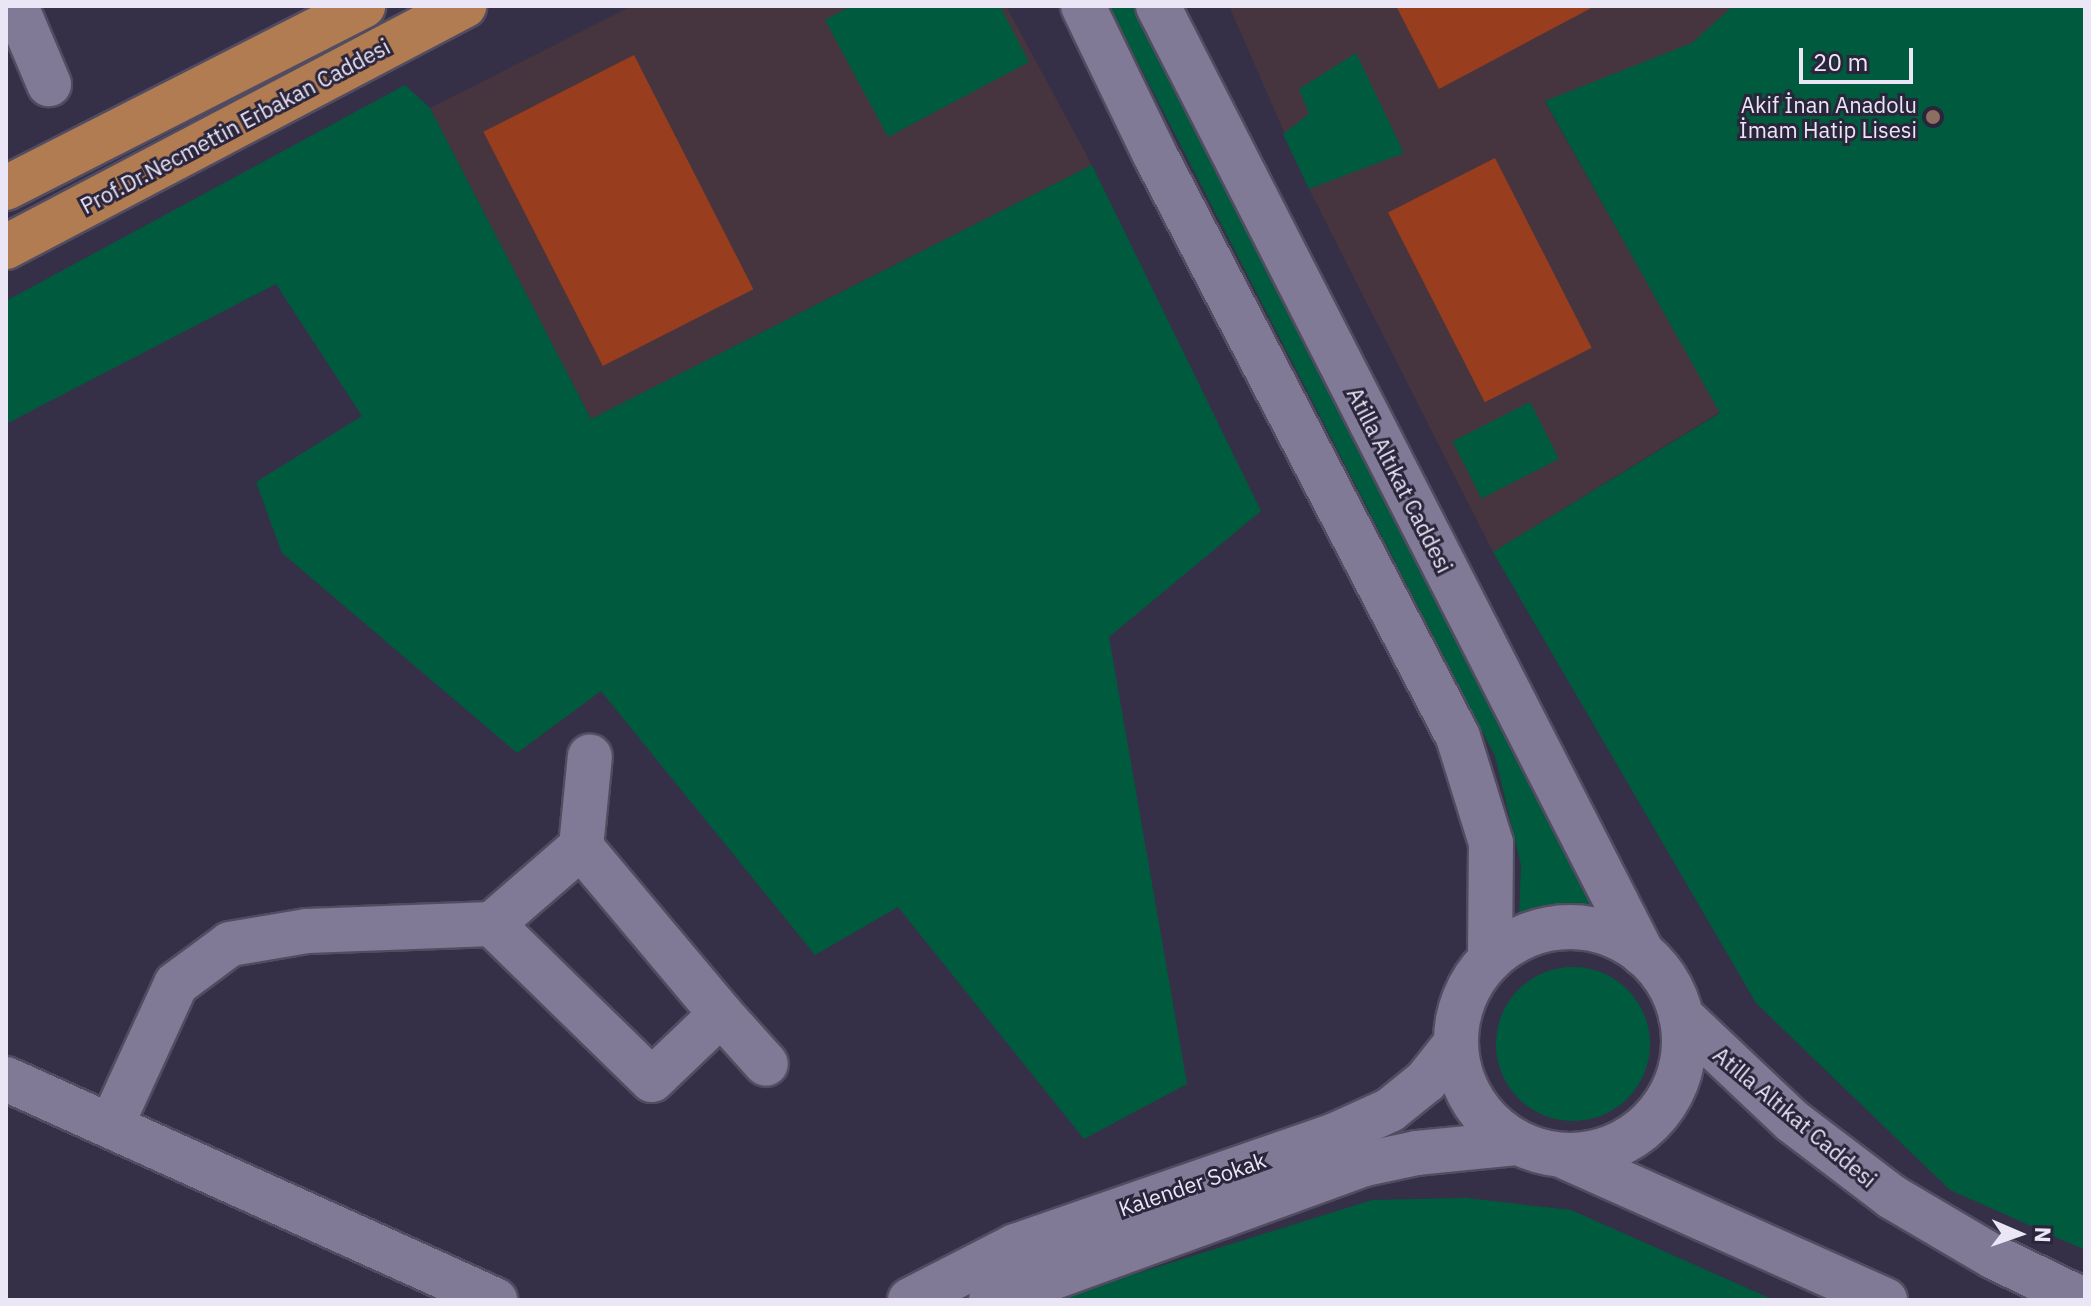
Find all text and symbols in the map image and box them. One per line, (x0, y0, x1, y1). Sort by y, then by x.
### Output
scale bar (1803, 32, 1917, 82)
street label: Prof.Dr.Necmettin Erbakan Caddesi (76, 33, 394, 219)
text: 20 m (1813, 46, 1868, 78)
place label: Akif İnan Anadolu İmam Hatip Lisesi (1739, 91, 1917, 142)
marker: Akif İnan Anadolu İmam Hatip Lisesi (1924, 108, 1942, 126)
street label: Atilla Altıkat Caddesi (1342, 383, 1458, 577)
street label: Atilla Altıkat Caddesi (1708, 1041, 1882, 1193)
street label: Kalender Sokak (1115, 1146, 1269, 1222)
north arrow (1979, 1194, 2059, 1274)
text: N (2029, 1226, 2058, 1243)

